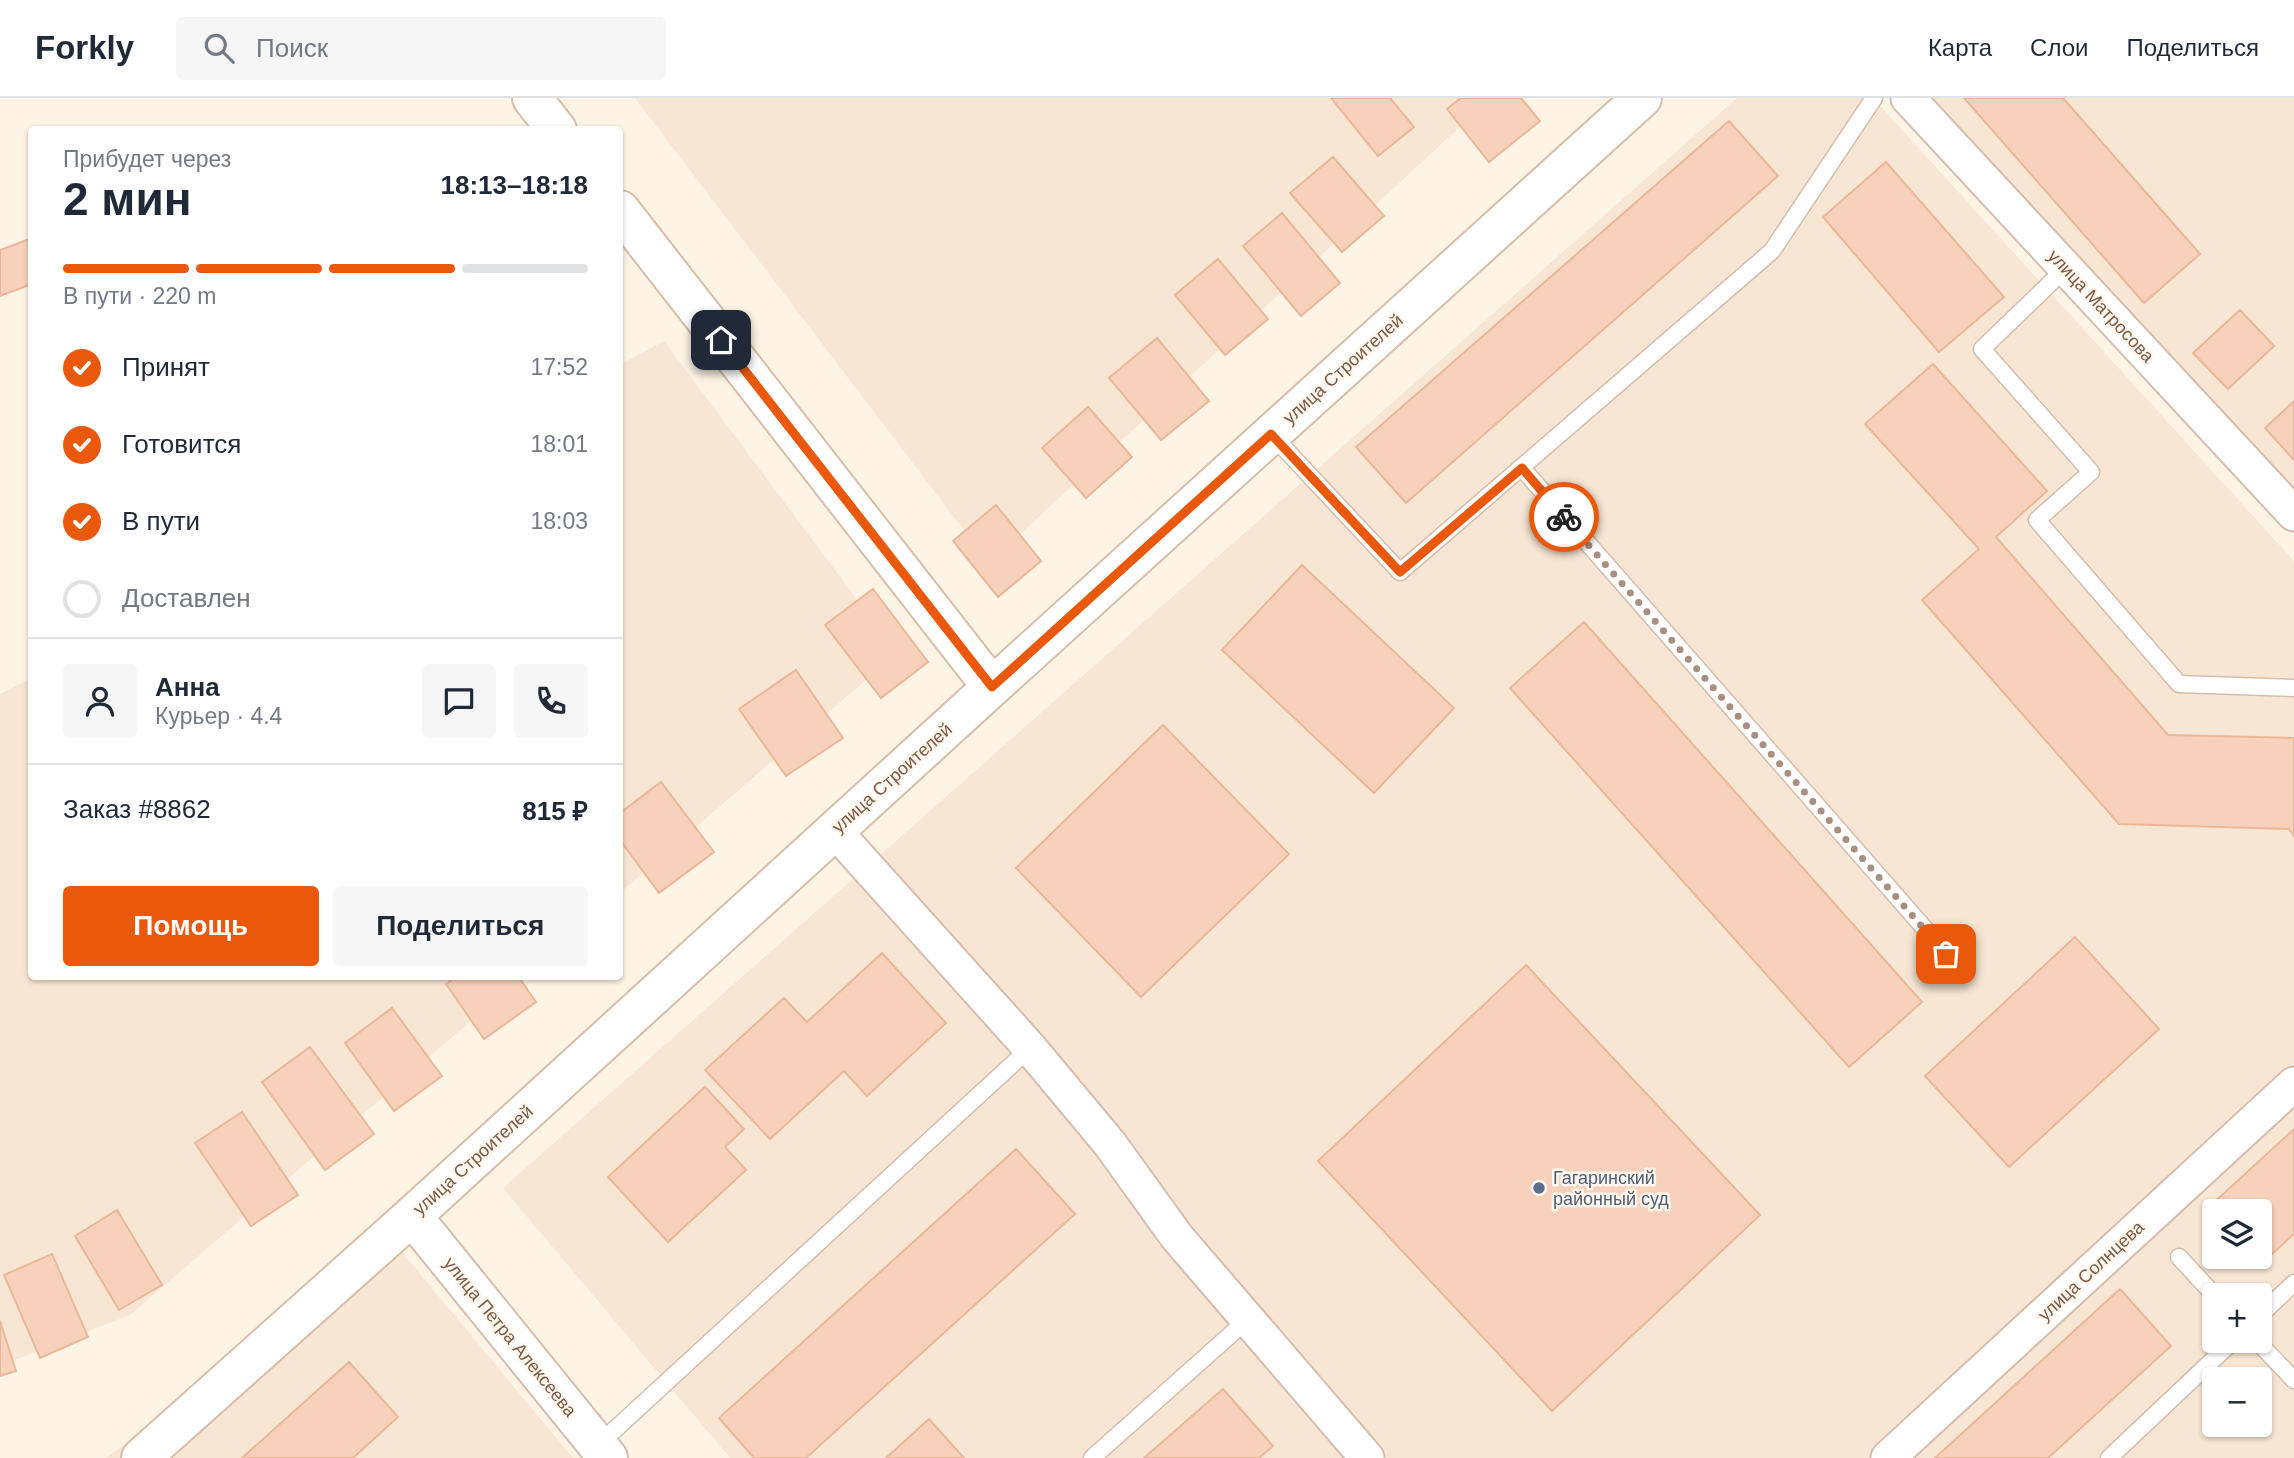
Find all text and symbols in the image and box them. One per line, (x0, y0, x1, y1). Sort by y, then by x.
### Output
search box (176, 17, 666, 80)
text: Forkly (35, 29, 134, 66)
icon: search (200, 29, 238, 67)
text: Поиск (256, 33, 328, 63)
text: Карта (1928, 34, 1992, 61)
text: Слои (2030, 34, 2088, 61)
text: Поделиться (2126, 34, 2259, 61)
text: Прибудет через (63, 146, 231, 172)
text: 18:13–18:18 (441, 170, 588, 200)
text: 2 мин (63, 173, 191, 225)
street label: улица Матросова (2044, 246, 2159, 367)
text: В пути · 220 m (63, 283, 216, 309)
pin (691, 310, 751, 370)
street label: улица Строителей (1279, 310, 1407, 428)
icon: home (702, 321, 740, 359)
icon: check (63, 349, 101, 387)
text: Принят (122, 352, 210, 382)
text: 17:52 (530, 354, 588, 380)
icon: check (63, 426, 101, 464)
text: Готовится (122, 429, 241, 459)
text: 18:01 (530, 431, 588, 457)
courier (1529, 482, 1599, 552)
icon: bike (1545, 498, 1583, 536)
icon: check (63, 503, 101, 541)
text: В пути (122, 506, 200, 536)
text: 18:03 (530, 508, 588, 534)
text: Доставлен (122, 583, 251, 613)
button: person (63, 664, 137, 738)
button: chat (422, 664, 496, 738)
button: phone (514, 664, 588, 738)
text: Анна (155, 672, 220, 702)
text: Курьер · 4.4 (155, 703, 282, 729)
street label: улица Строителей (828, 719, 956, 837)
text: Заказ #8862 (63, 794, 211, 824)
text: 815 ₽ (522, 796, 588, 826)
button: Помощь (63, 886, 319, 966)
button: Поделиться (333, 886, 588, 966)
pin (1916, 924, 1976, 984)
icon: bag (1927, 935, 1965, 973)
street label: улица Строителей (409, 1101, 537, 1219)
place label: Гагаринский районный суд (1553, 1168, 1669, 1209)
marker: Гагаринский районный суд (1531, 1180, 1547, 1196)
map controls (2202, 1199, 2272, 1437)
button: layers (2202, 1199, 2272, 1269)
street label: улица Солнцева (2034, 1216, 2149, 1325)
street label: улица Петра Алексеева (440, 1253, 581, 1421)
button: + (2202, 1283, 2272, 1353)
button: − (2202, 1367, 2272, 1437)

